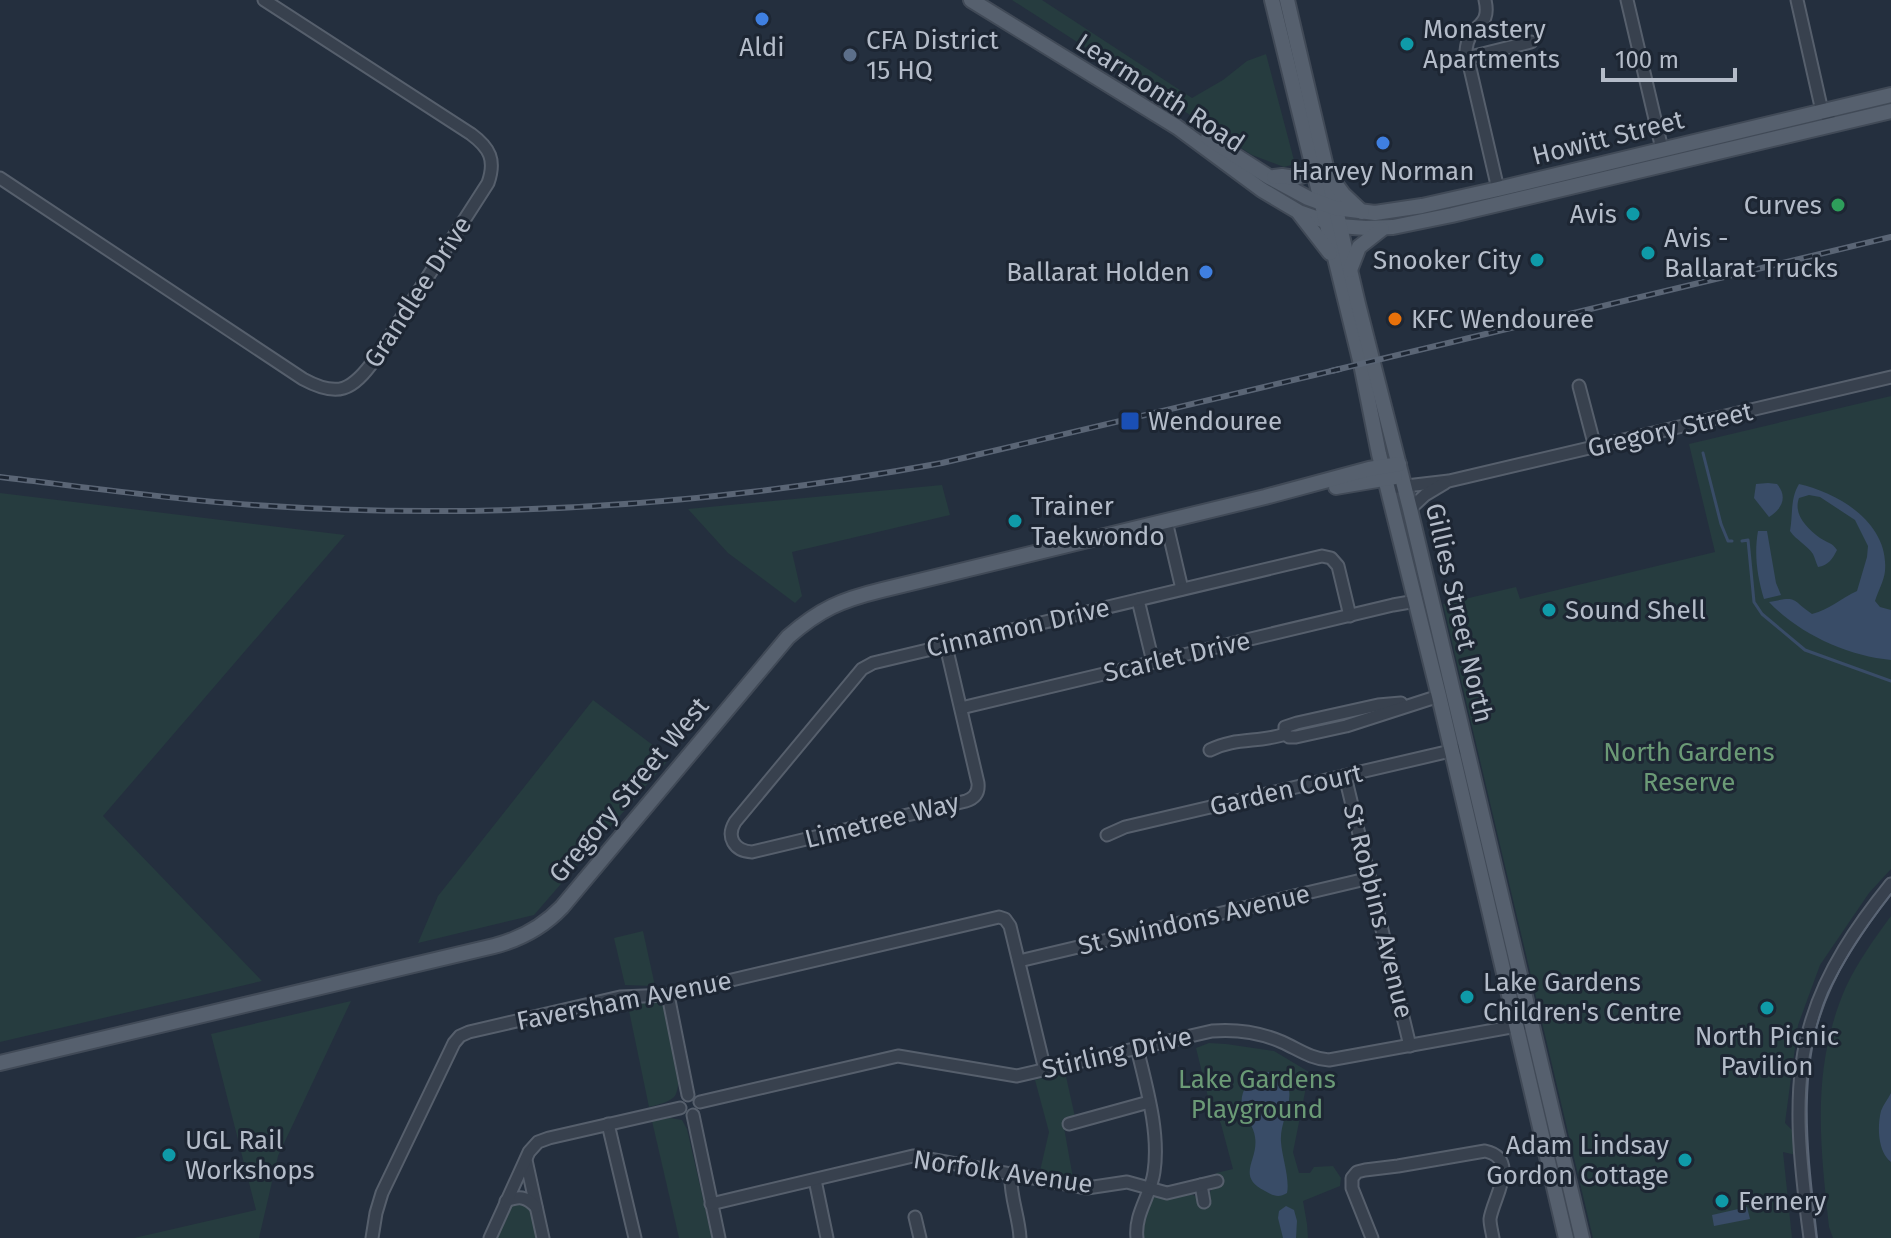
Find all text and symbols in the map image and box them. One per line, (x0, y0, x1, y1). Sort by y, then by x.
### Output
marker: Aldi (753, 10, 771, 28)
place label: Monastery Apartments (1423, 14, 1560, 75)
place label: CFA District 15 HQ (866, 25, 999, 86)
street label: Learmonth Road (1070, 27, 1250, 159)
place label: Aldi (739, 32, 785, 63)
scale bar (1603, 32, 1735, 82)
marker: Monastery Apartments (1398, 35, 1416, 53)
marker: CFA District 15 HQ (841, 46, 859, 64)
text: 100 m (1615, 46, 1679, 74)
street label: Howitt Street (1529, 104, 1688, 172)
marker: Harvey Norman (1374, 134, 1392, 152)
place label: Harvey Norman (1292, 156, 1474, 187)
place label: Curves (1744, 190, 1822, 221)
marker: Curves (1829, 196, 1847, 214)
place label: Avis (1570, 199, 1617, 230)
marker: Avis (1624, 205, 1642, 223)
street label: Grandlee Drive (358, 211, 478, 373)
place label: Avis - Ballarat Trucks (1664, 223, 1838, 284)
marker: Avis - Ballarat Trucks (1639, 244, 1657, 262)
place label: Snooker City (1373, 245, 1521, 276)
marker: Snooker City (1528, 251, 1546, 269)
place label: Ballarat Holden (1006, 257, 1190, 288)
marker: Ballarat Holden (1197, 263, 1215, 281)
place label: KFC Wendouree (1411, 304, 1594, 335)
marker: KFC Wendouree (1386, 310, 1404, 328)
street label: Gregory Street (1584, 396, 1756, 464)
place label: Wendouree (1148, 406, 1282, 437)
marker: Wendouree (1119, 410, 1141, 432)
place label: Trainer Taekwondo (1031, 491, 1165, 552)
street label: Gillies Street North (1419, 500, 1499, 726)
marker: Trainer Taekwondo (1006, 512, 1024, 530)
street label: Cinnamon Drive (923, 592, 1113, 664)
place label: Sound Shell (1565, 595, 1706, 626)
marker: Sound Shell (1540, 601, 1558, 619)
street label: Scarlet Drive (1101, 625, 1253, 689)
street label: Gregory Street West (543, 691, 716, 889)
park label: North Gardens Reserve (1603, 737, 1775, 798)
street label: Garden Court (1207, 757, 1366, 823)
street label: Limetree Way (802, 787, 963, 855)
street label: St Robbins Avenue (1336, 801, 1420, 1021)
street label: St Swindons Avenue (1075, 878, 1313, 962)
street label: Faversham Avenue (514, 965, 734, 1037)
place label: Lake Gardens Children's Centre (1483, 967, 1682, 1028)
marker: Lake Gardens Children's Centre (1458, 988, 1476, 1006)
marker: North Picnic Pavilion (1758, 999, 1776, 1017)
street label: Stirling Drive (1039, 1021, 1195, 1085)
place label: North Picnic Pavilion (1695, 1021, 1839, 1082)
park label: Lake Gardens Playground (1178, 1064, 1336, 1125)
place label: UGL Rail Workshops (185, 1125, 315, 1186)
place label: Adam Lindsay Gordon Cottage (1486, 1130, 1669, 1191)
street label: Norfolk Avenue (911, 1144, 1095, 1200)
marker: UGL Rail Workshops (160, 1146, 178, 1164)
marker: Adam Lindsay Gordon Cottage (1676, 1151, 1694, 1169)
place label: Fernery (1738, 1186, 1827, 1217)
marker: Fernery (1713, 1192, 1731, 1210)

